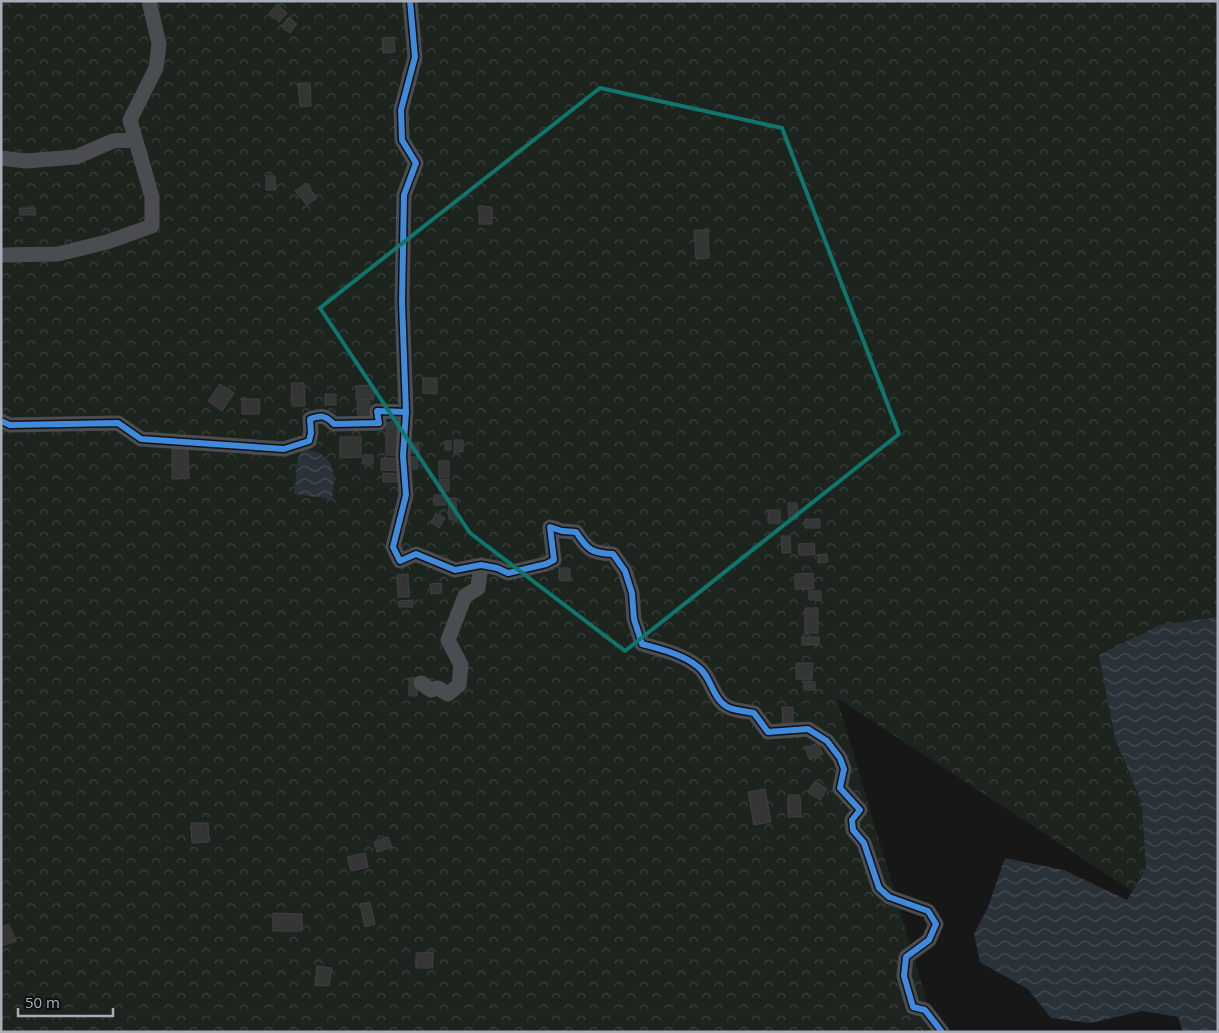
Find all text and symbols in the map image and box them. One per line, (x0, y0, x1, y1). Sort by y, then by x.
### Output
scale bar (18, 986, 112, 1018)
text: 50 m (25, 992, 60, 1012)

